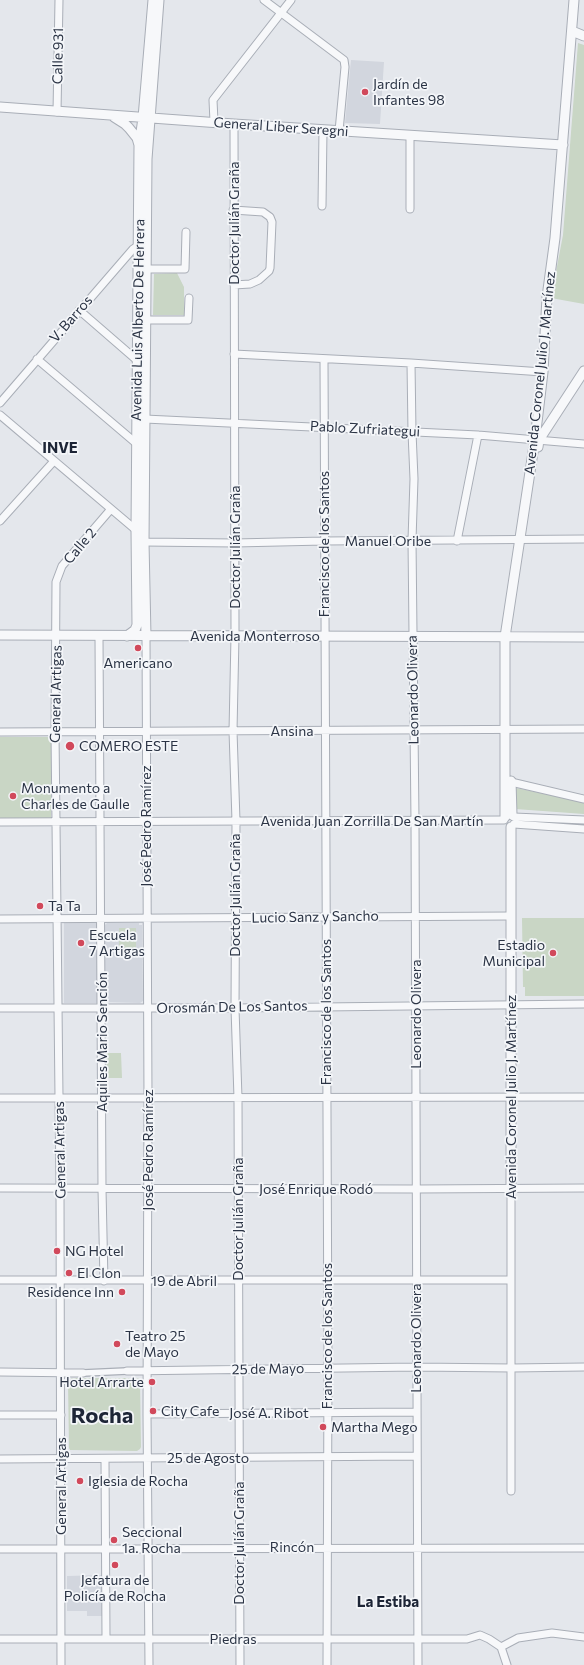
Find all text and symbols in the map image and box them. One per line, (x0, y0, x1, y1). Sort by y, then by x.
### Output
street label: Calle 931 (49, 28, 67, 84)
place label: Jardín de Infantes 98 (373, 76, 445, 108)
marker: Jardín de Infantes 98 (360, 87, 370, 97)
street label: General Liber Seregni (213, 114, 349, 140)
street label: Doctor Julián Graña (226, 161, 242, 285)
street label: Avenida Luis Alberto De Herrera (128, 219, 148, 421)
street label: Avenida Coronel Julio J. Martínez (521, 270, 559, 476)
street label: V. Barros (46, 292, 96, 346)
street label: Pablo Zufriategui (309, 418, 421, 440)
district label: INVE (42, 439, 78, 457)
street label: Francisco de los Santos (316, 471, 332, 617)
street label: Doctor Julián Graña (227, 485, 243, 609)
street label: Calle 2 (60, 525, 100, 567)
street label: Manuel Oribe (345, 533, 431, 549)
street label: Avenida Monterroso (190, 628, 320, 644)
street label: Leonardo Olivera (404, 635, 422, 745)
marker: Americano (133, 643, 143, 653)
street label: General Artigas (47, 645, 65, 743)
place label: Americano (103, 655, 173, 671)
street label: Ansina (271, 723, 313, 739)
place label: COMERO ESTE (79, 738, 178, 754)
marker: COMERO ESTE (64, 740, 76, 752)
street label: José Pedro Ramírez (138, 765, 154, 887)
place label: Monumento a Charles de Gaulle (21, 780, 130, 812)
marker: Monumento a Charles de Gaulle (8, 791, 18, 801)
street label: Avenida Juan Zorrilla De San Martín (261, 813, 483, 829)
street label: Doctor Julián Graña (227, 833, 243, 957)
place label: Ta Ta (48, 898, 81, 914)
marker: Ta Ta (35, 901, 45, 911)
street label: Lucio Sanz y Sancho (251, 907, 379, 927)
place label: Escuela 7 Artigas (89, 927, 145, 960)
place label: Estadio Municipal (483, 937, 545, 970)
marker: Escuela 7 Artigas (76, 938, 86, 948)
street label: Francisco de los Santos (318, 939, 334, 1085)
marker: Estadio Municipal (548, 948, 558, 958)
street label: Leonardo Olivera (408, 959, 424, 1069)
street label: Aquiles Mario Sención (94, 972, 110, 1112)
street label: Avenida Coronel Julio J. Martínez (503, 995, 519, 1199)
street label: Orosmán De Los Santos (156, 997, 308, 1017)
street label: José Pedro Ramírez (140, 1089, 156, 1211)
street label: General Artigas (51, 1101, 69, 1199)
street label: Doctor Julián Graña (230, 1157, 246, 1281)
street label: José Enrique Rodó (259, 1181, 373, 1197)
place label: NG Hotel (65, 1243, 124, 1259)
marker: NG Hotel (52, 1246, 62, 1256)
street label: Francisco de los Santos (319, 1263, 335, 1409)
place label: El Clon (77, 1265, 121, 1281)
marker: El Clon (64, 1268, 74, 1278)
street label: 19 de Abril (151, 1273, 217, 1289)
street label: Leonardo Olivera (408, 1283, 424, 1393)
place label: Residence Inn (27, 1284, 114, 1300)
marker: Residence Inn (117, 1287, 127, 1297)
place label: Teatro 25 de Mayo (125, 1328, 186, 1360)
marker: Teatro 25 de Mayo (112, 1339, 122, 1349)
street label: 25 de Mayo (232, 1360, 304, 1378)
place label: Hotel Arrarte (59, 1374, 144, 1390)
marker: Hotel Arrarte (147, 1377, 157, 1387)
district label: Rocha (71, 1403, 133, 1429)
place label: City Cafe (161, 1403, 219, 1419)
street label: José A. Ribot (229, 1405, 309, 1421)
marker: City Cafe (148, 1406, 158, 1416)
place label: Martha Mego (331, 1419, 418, 1435)
marker: Martha Mego (318, 1422, 328, 1432)
street label: General Artigas (53, 1437, 69, 1535)
street label: 25 de Agosto (167, 1450, 249, 1466)
place label: Iglesia de Rocha (88, 1473, 188, 1489)
marker: Iglesia de Rocha (75, 1476, 85, 1486)
street label: Doctor Julián Graña (231, 1481, 247, 1605)
place label: Seccional 1a. Rocha (122, 1524, 182, 1556)
marker: Seccional 1a. Rocha (109, 1535, 119, 1545)
street label: Rincón (270, 1539, 314, 1555)
marker: Jefatura de Policía de Rocha (110, 1560, 120, 1570)
place label: Jefatura de Policía de Rocha (64, 1572, 166, 1604)
district label: La Estiba (357, 1593, 419, 1611)
street label: Piedras (210, 1631, 256, 1647)

